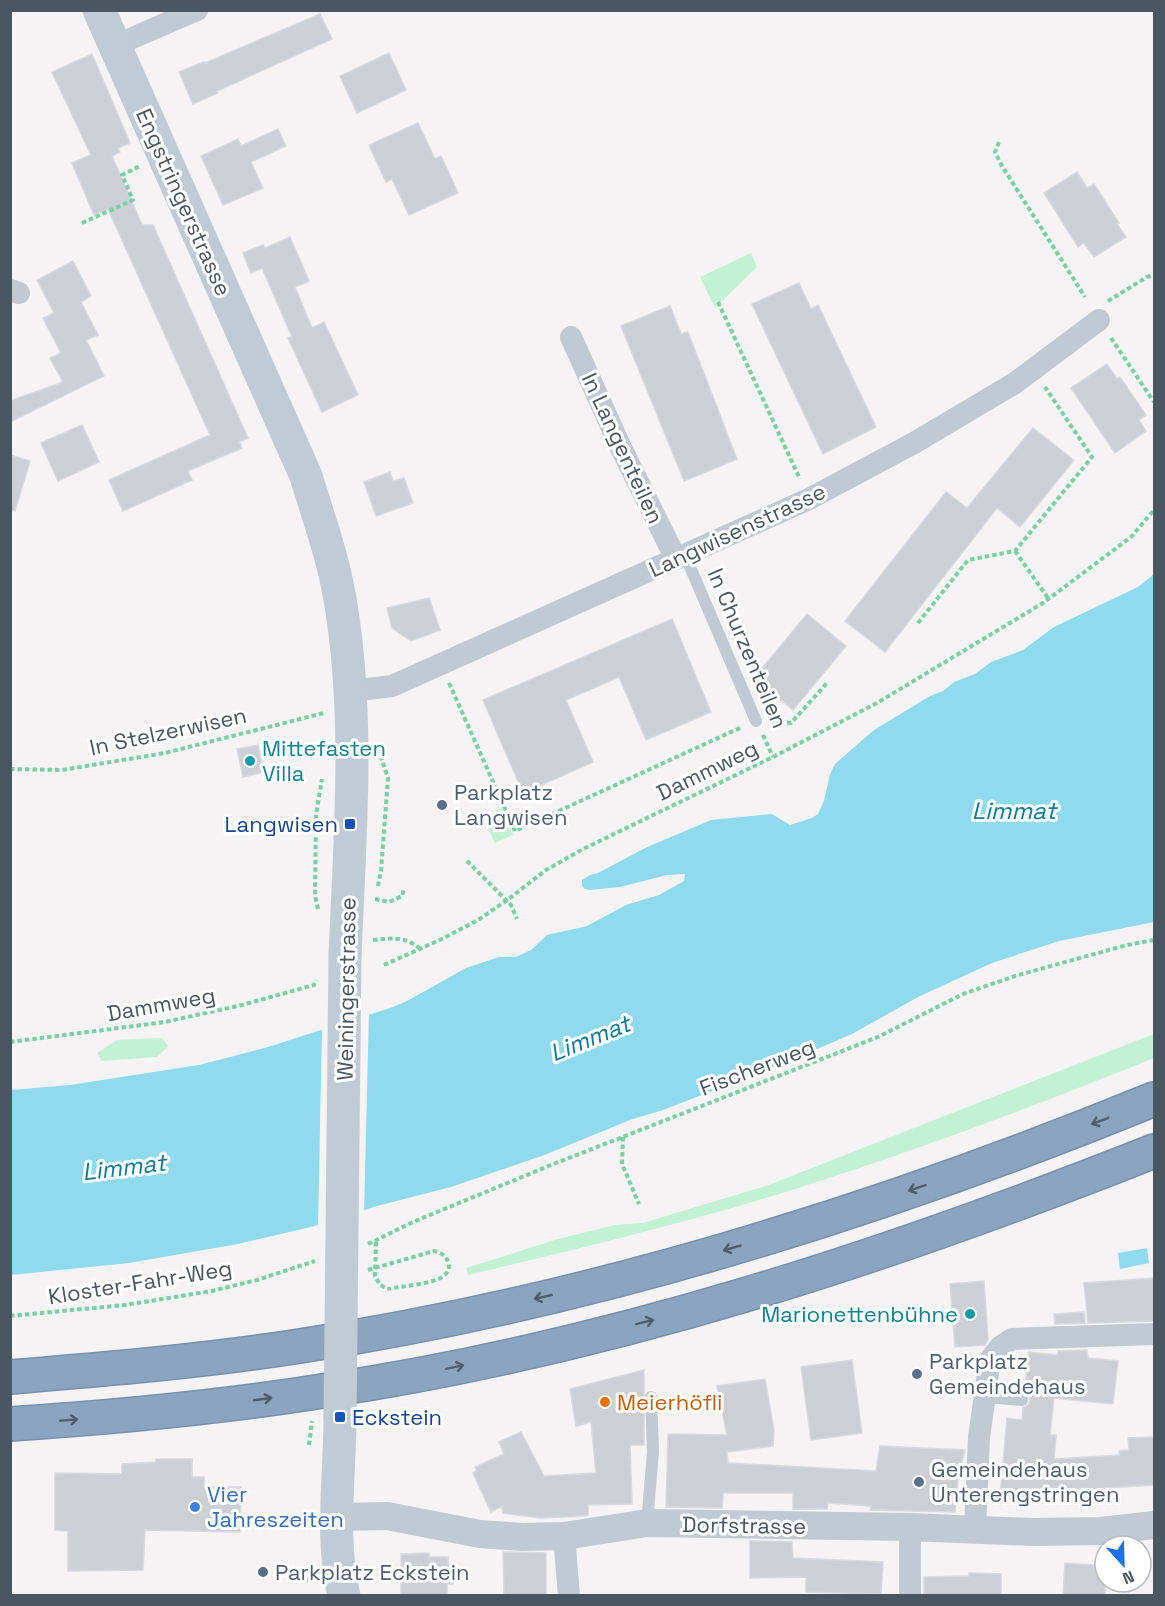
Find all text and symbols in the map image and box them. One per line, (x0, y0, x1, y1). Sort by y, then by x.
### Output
street label: Engstringerstrasse (130, 104, 238, 300)
street label: In Langenteilen (576, 368, 670, 528)
street label: Langwisenstrasse (644, 477, 830, 583)
street label: In Churzenteilen (702, 564, 794, 732)
street label: In Stelzerwisen (87, 701, 249, 761)
street label: Dammweg (652, 733, 762, 807)
place label: Mittefasten Villa (262, 734, 386, 787)
marker: Mittefasten Villa (243, 754, 257, 768)
place label: Parkplatz Langwisen (454, 778, 567, 831)
water label: Limmat (972, 795, 1058, 826)
marker: Parkplatz Langwisen (435, 798, 449, 812)
place label: Langwisen (225, 810, 338, 838)
marker: Langwisen (343, 817, 357, 831)
street label: Weiningerstrasse (330, 897, 362, 1081)
street label: Dammweg (105, 981, 217, 1027)
water label: Limmat (545, 1007, 637, 1068)
street label: Fischerweg (695, 1032, 819, 1102)
one-way arrow (1091, 1116, 1110, 1127)
water label: Limmat (80, 1146, 170, 1188)
one-way arrow (908, 1183, 927, 1194)
one-way arrow (723, 1243, 742, 1254)
street label: Kloster-Fahr-Weg (46, 1254, 234, 1310)
one-way arrow (534, 1292, 553, 1304)
place label: Marionettenbühne (761, 1300, 958, 1328)
marker: Marionettenbühne (963, 1307, 977, 1321)
one-way arrow (635, 1316, 654, 1328)
place label: Parkplatz Gemeindehaus (929, 1347, 1085, 1400)
one-way arrow (445, 1361, 464, 1372)
marker: Parkplatz Gemeindehaus (910, 1367, 924, 1381)
place label: Meierhöfli (617, 1388, 722, 1416)
one-way arrow (252, 1394, 272, 1405)
marker: Meierhöfli (598, 1395, 612, 1409)
place label: Eckstein (352, 1403, 442, 1431)
marker: Eckstein (333, 1410, 347, 1424)
one-way arrow (58, 1414, 78, 1425)
place label: Gemeindehaus Unterengstringen (931, 1455, 1119, 1508)
marker: Gemeindehaus Unterengstringen (912, 1475, 926, 1489)
place label: Vier Jahreszeiten (207, 1480, 344, 1533)
marker: Vier Jahreszeiten (188, 1500, 202, 1514)
street label: Dorfstrasse (682, 1510, 806, 1540)
north arrow (1093, 1534, 1153, 1594)
place label: Parkplatz Eckstein (275, 1558, 470, 1586)
marker: Parkplatz Eckstein (256, 1565, 270, 1579)
text: N (1120, 1566, 1137, 1589)

